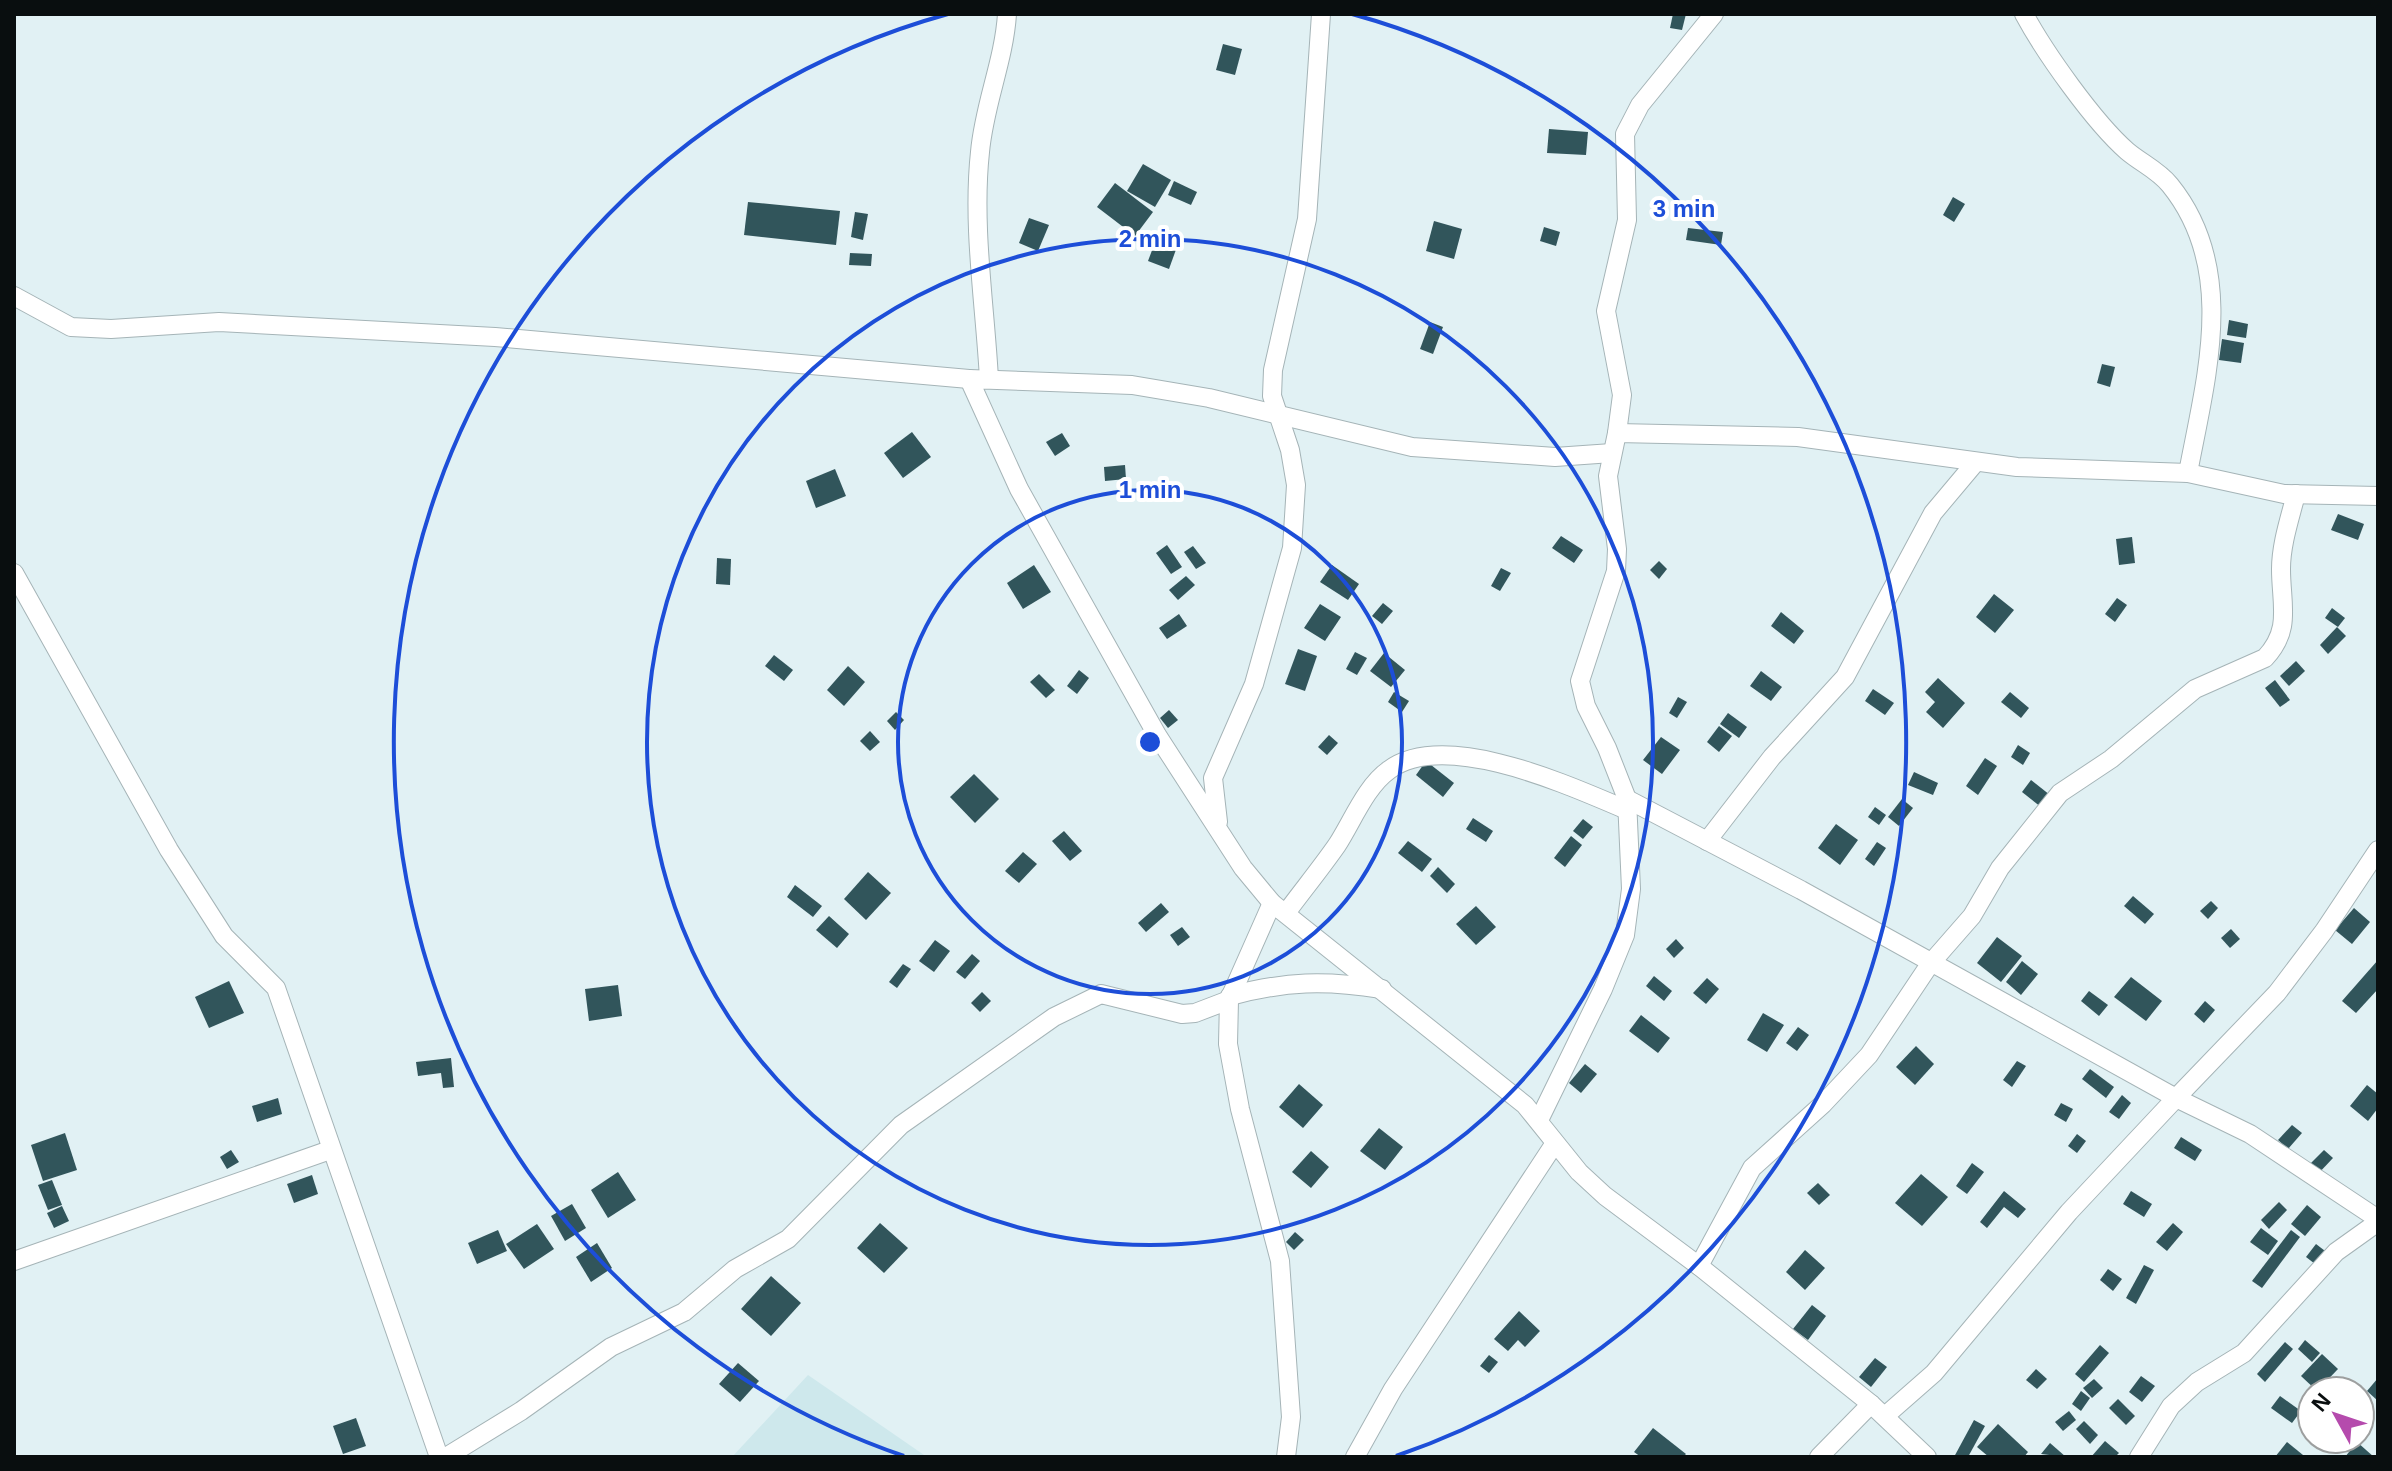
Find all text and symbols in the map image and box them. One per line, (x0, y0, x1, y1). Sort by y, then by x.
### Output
text: 3 min (1653, 195, 1715, 222)
text: 2 min (1119, 225, 1181, 252)
text: 1 min (1119, 476, 1181, 503)
centre of rings (1136, 728, 1164, 756)
north arrow (2296, 1375, 2376, 1455)
text: N (2306, 1388, 2336, 1417)

